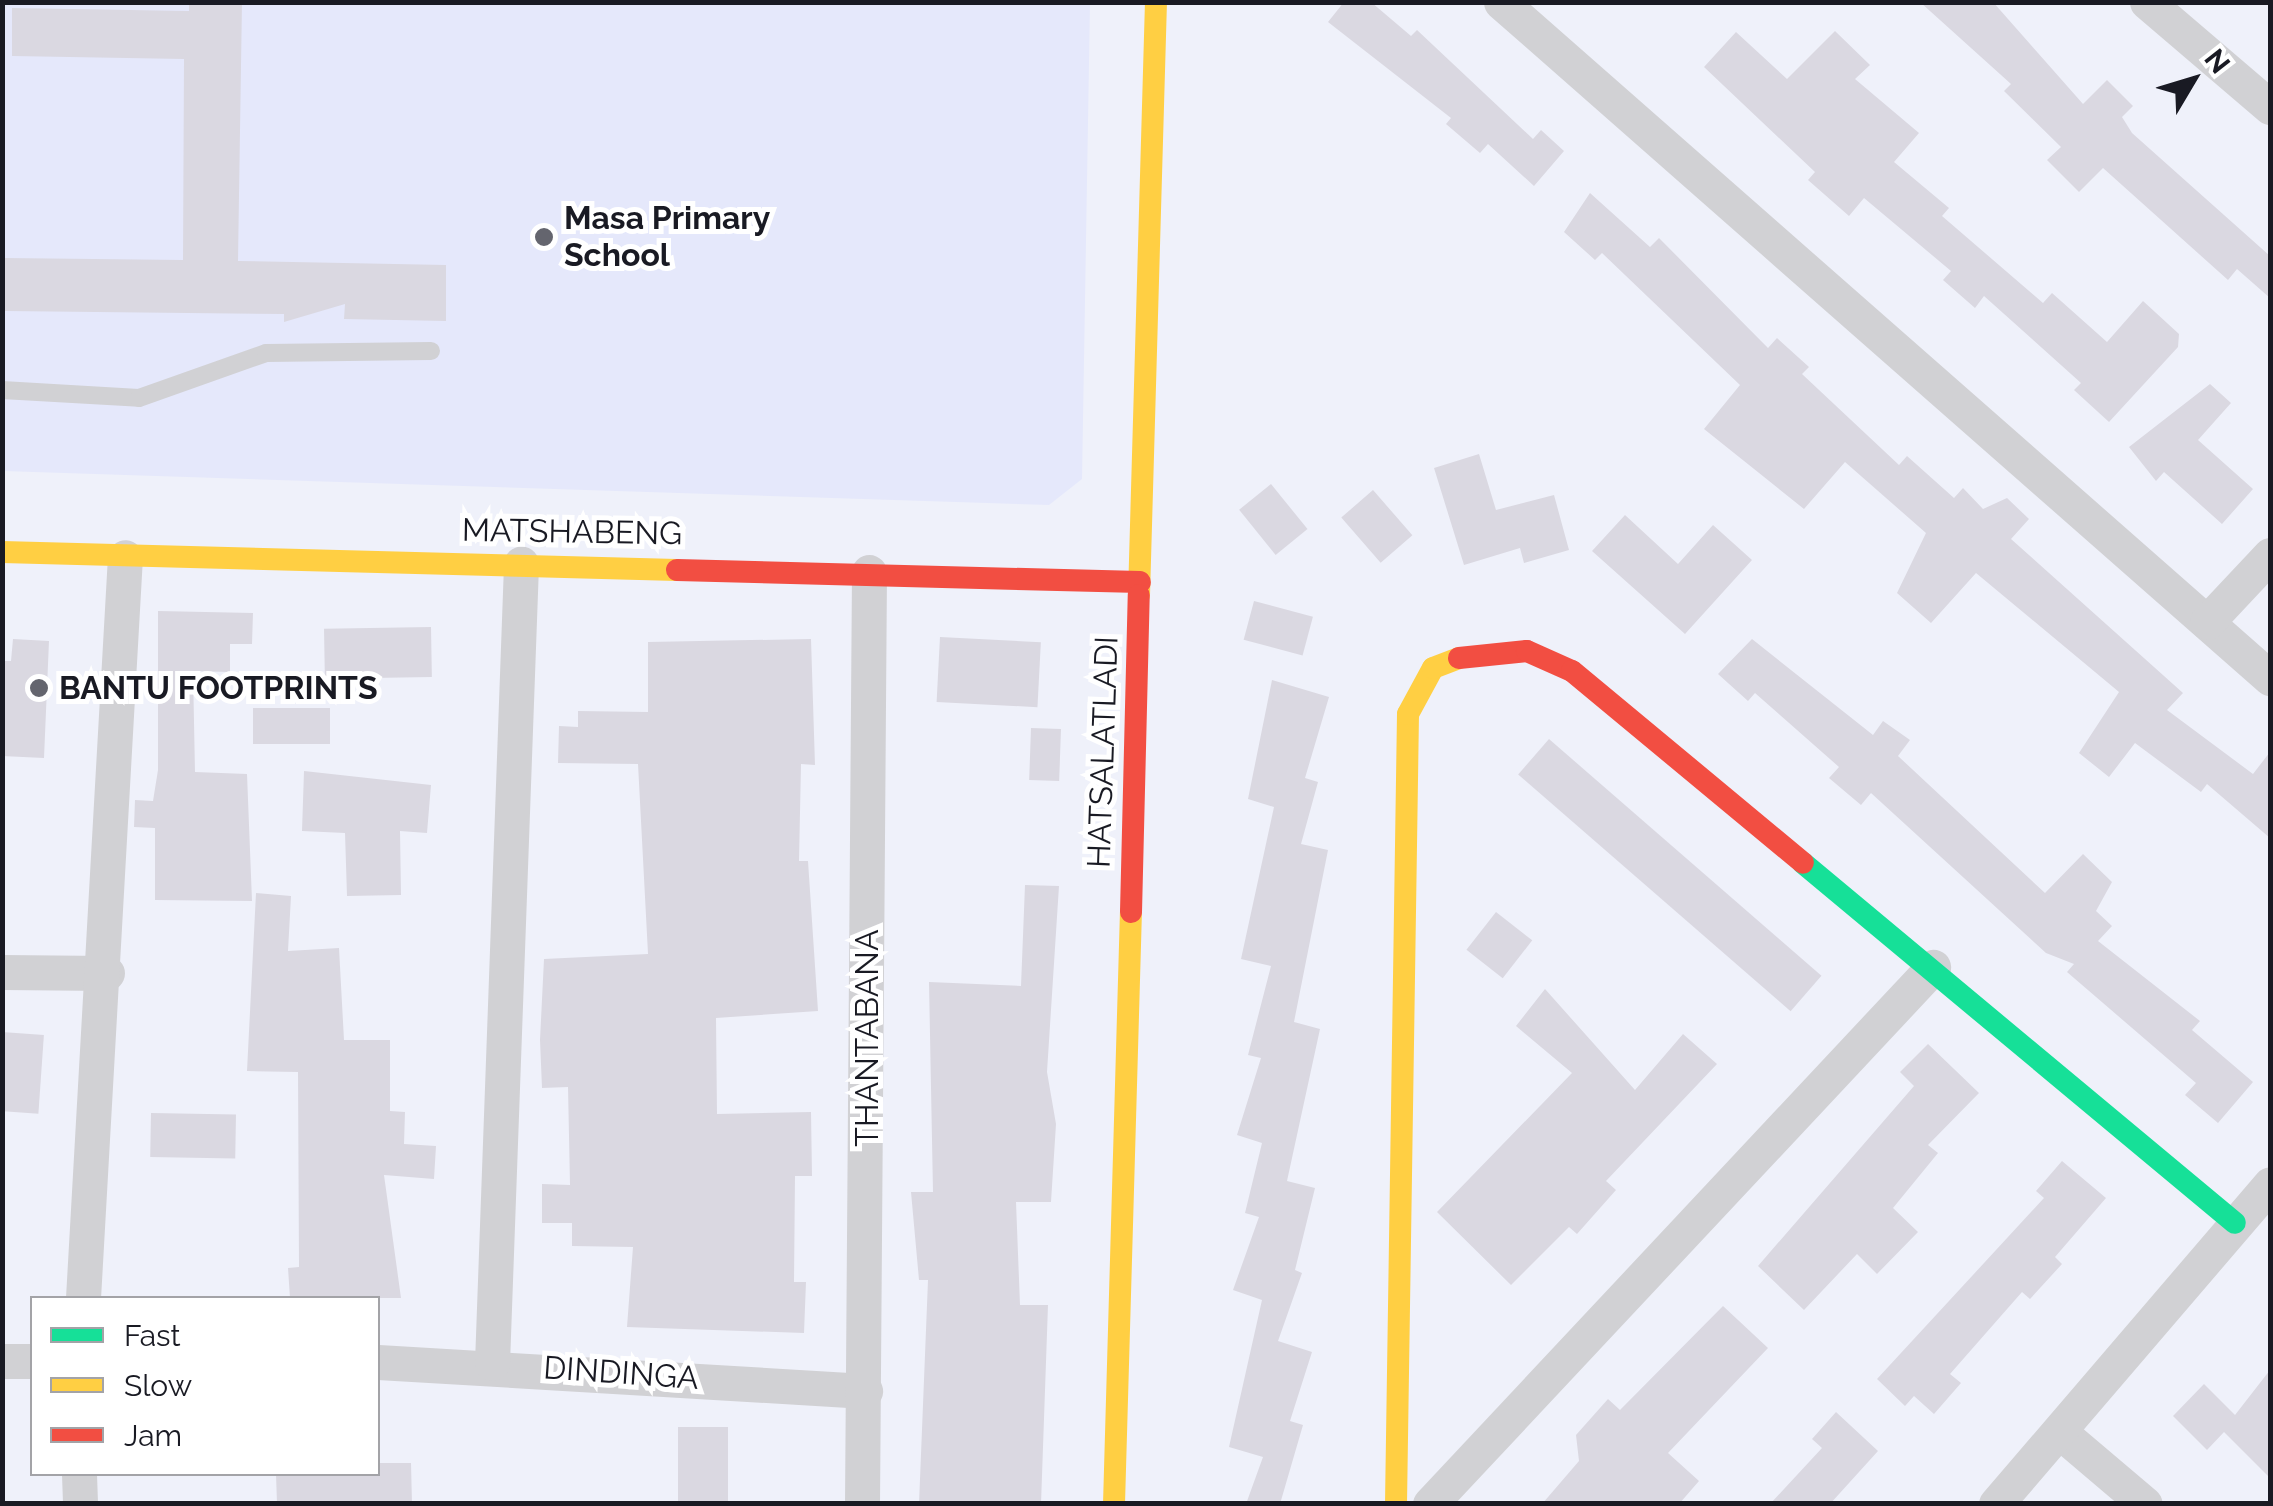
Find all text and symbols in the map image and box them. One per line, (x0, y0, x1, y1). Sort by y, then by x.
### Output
north arrow (2143, 30, 2243, 130)
text: N (2197, 43, 2237, 80)
place label: Masa Primary School (564, 200, 770, 275)
marker: Masa Primary School (533, 226, 555, 248)
street label: MATSHABENG (462, 511, 682, 553)
street label: HATSALATLADI (1080, 635, 1126, 869)
place label: BANTU FOOTPRINTS (59, 669, 378, 707)
marker: BANTU FOOTPRINTS (28, 677, 50, 699)
street label: THANTABANA (848, 929, 886, 1147)
legend (30, 1296, 380, 1476)
text: Fast (124, 1318, 181, 1353)
street label: DINDINGA (542, 1348, 700, 1398)
text: Slow (124, 1368, 192, 1403)
text: Jam (124, 1418, 182, 1453)

